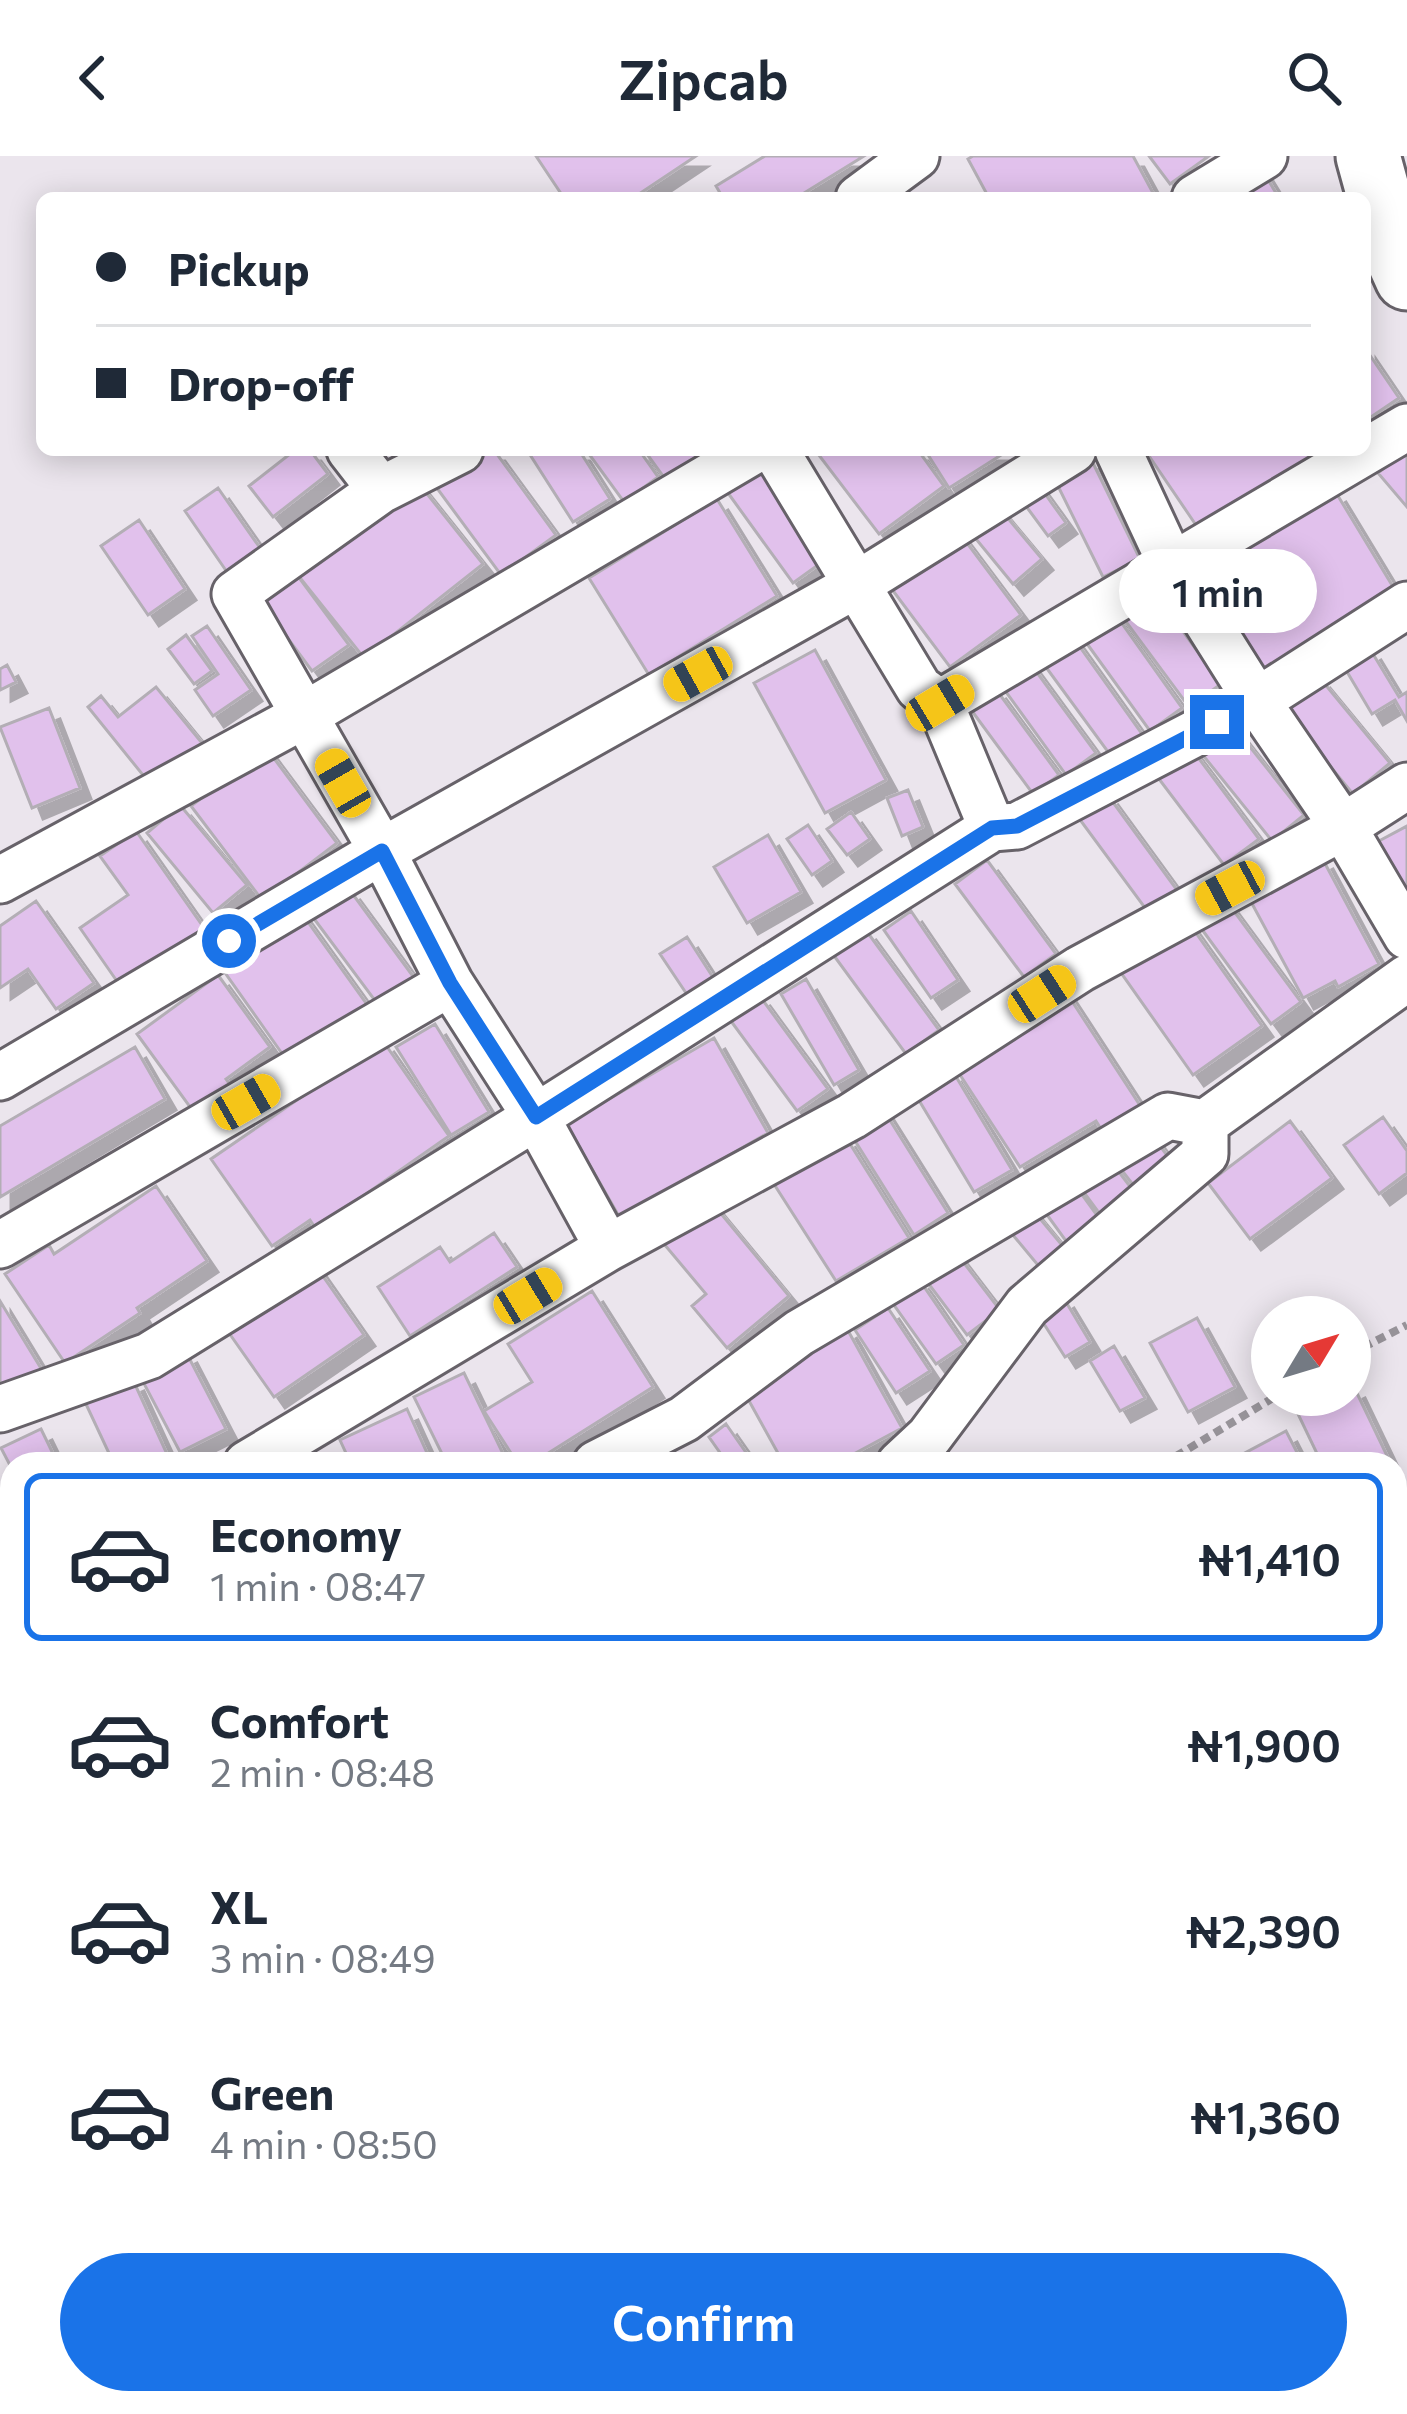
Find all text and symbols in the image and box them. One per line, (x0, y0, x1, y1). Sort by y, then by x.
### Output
icon: back (60, 45, 126, 111)
text: Zipcab (618, 45, 789, 111)
icon: search (1281, 45, 1347, 111)
text: Pickup (168, 240, 310, 295)
text: Drop-off (168, 355, 354, 410)
callout: 1 min (1118, 548, 1316, 632)
text: 1 min (1172, 567, 1264, 615)
car (658, 641, 738, 707)
car (900, 669, 980, 737)
route end (1190, 695, 1244, 749)
car (309, 743, 377, 823)
car (1190, 855, 1270, 921)
route start (202, 914, 256, 968)
car (1002, 959, 1082, 1029)
car (206, 1068, 286, 1136)
car (488, 1262, 568, 1330)
north arrow (1251, 1296, 1371, 1416)
map controls (1251, 1296, 1371, 1416)
icon: car (66, 1503, 174, 1611)
text: Economy (210, 1506, 402, 1561)
text: ₦1,410 (1198, 1530, 1341, 1585)
text: 1 min · 08:47 (210, 1561, 426, 1609)
icon: car (66, 1689, 174, 1797)
text: Comfort (210, 1692, 389, 1747)
text: ₦1,900 (1187, 1716, 1341, 1771)
text: 2 min · 08:48 (210, 1747, 435, 1795)
icon: car (66, 1875, 174, 1983)
text: XL (210, 1878, 268, 1933)
text: ₦2,390 (1185, 1902, 1341, 1957)
text: 3 min · 08:49 (210, 1933, 436, 1981)
icon: car (66, 2061, 174, 2169)
text: Green (210, 2064, 334, 2119)
text: ₦1,360 (1190, 2088, 1341, 2143)
text: 4 min · 08:50 (210, 2119, 438, 2167)
button: Confirm (60, 2253, 1347, 2391)

